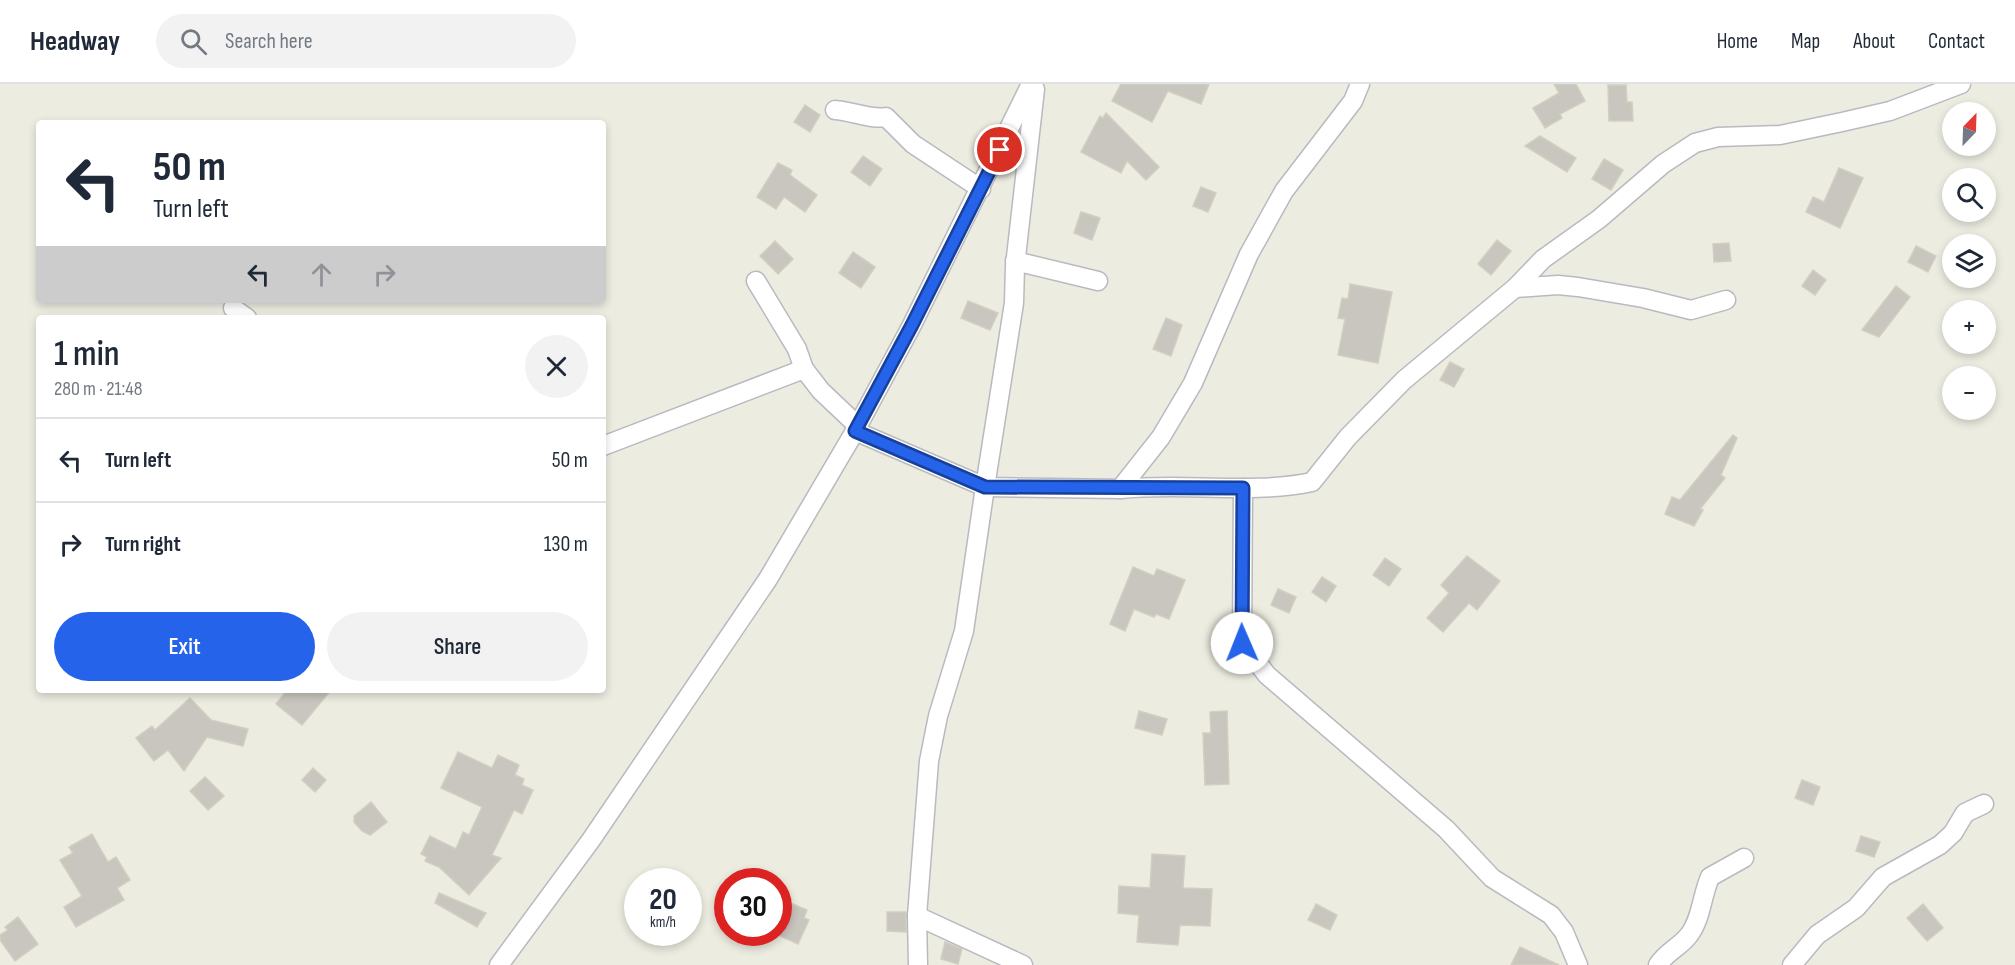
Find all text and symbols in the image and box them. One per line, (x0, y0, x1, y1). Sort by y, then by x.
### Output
search box (156, 14, 576, 68)
text: Headway (30, 25, 120, 58)
icon: search (177, 25, 210, 58)
text: Search here (225, 28, 312, 55)
text: Home (1717, 29, 1758, 54)
text: Map (1791, 29, 1820, 54)
text: About (1853, 29, 1895, 54)
text: Contact (1928, 29, 1985, 54)
north arrow (1942, 102, 1996, 156)
map controls (1942, 102, 1996, 420)
pin (974, 124, 1025, 175)
icon: arrive (983, 133, 1016, 166)
text: 50 m (153, 142, 226, 193)
icon: left (54, 144, 132, 222)
button: search (1942, 168, 1996, 222)
text: Turn left (153, 193, 229, 225)
button: layers (1942, 234, 1996, 288)
icon: left (242, 258, 275, 291)
icon: ahead (305, 258, 338, 291)
icon: right (368, 258, 401, 291)
button: + (1942, 300, 1996, 354)
text: 1 min (54, 333, 119, 376)
button: close (525, 335, 588, 398)
button: − (1942, 366, 1996, 420)
text: 280 m · 21:48 (54, 377, 143, 401)
icon: left (54, 444, 87, 477)
text: Turn left (105, 447, 171, 474)
text: 50 m (552, 447, 588, 474)
icon: right (54, 528, 87, 561)
text: Turn right (105, 531, 181, 558)
text: 130 m (544, 531, 588, 558)
position arrow (1210, 611, 1274, 675)
button: Exit (54, 612, 315, 681)
button: Share (327, 612, 588, 681)
speed limit sign: 30 (714, 868, 792, 946)
text: 20 (649, 882, 677, 918)
text: km/h (650, 913, 676, 932)

